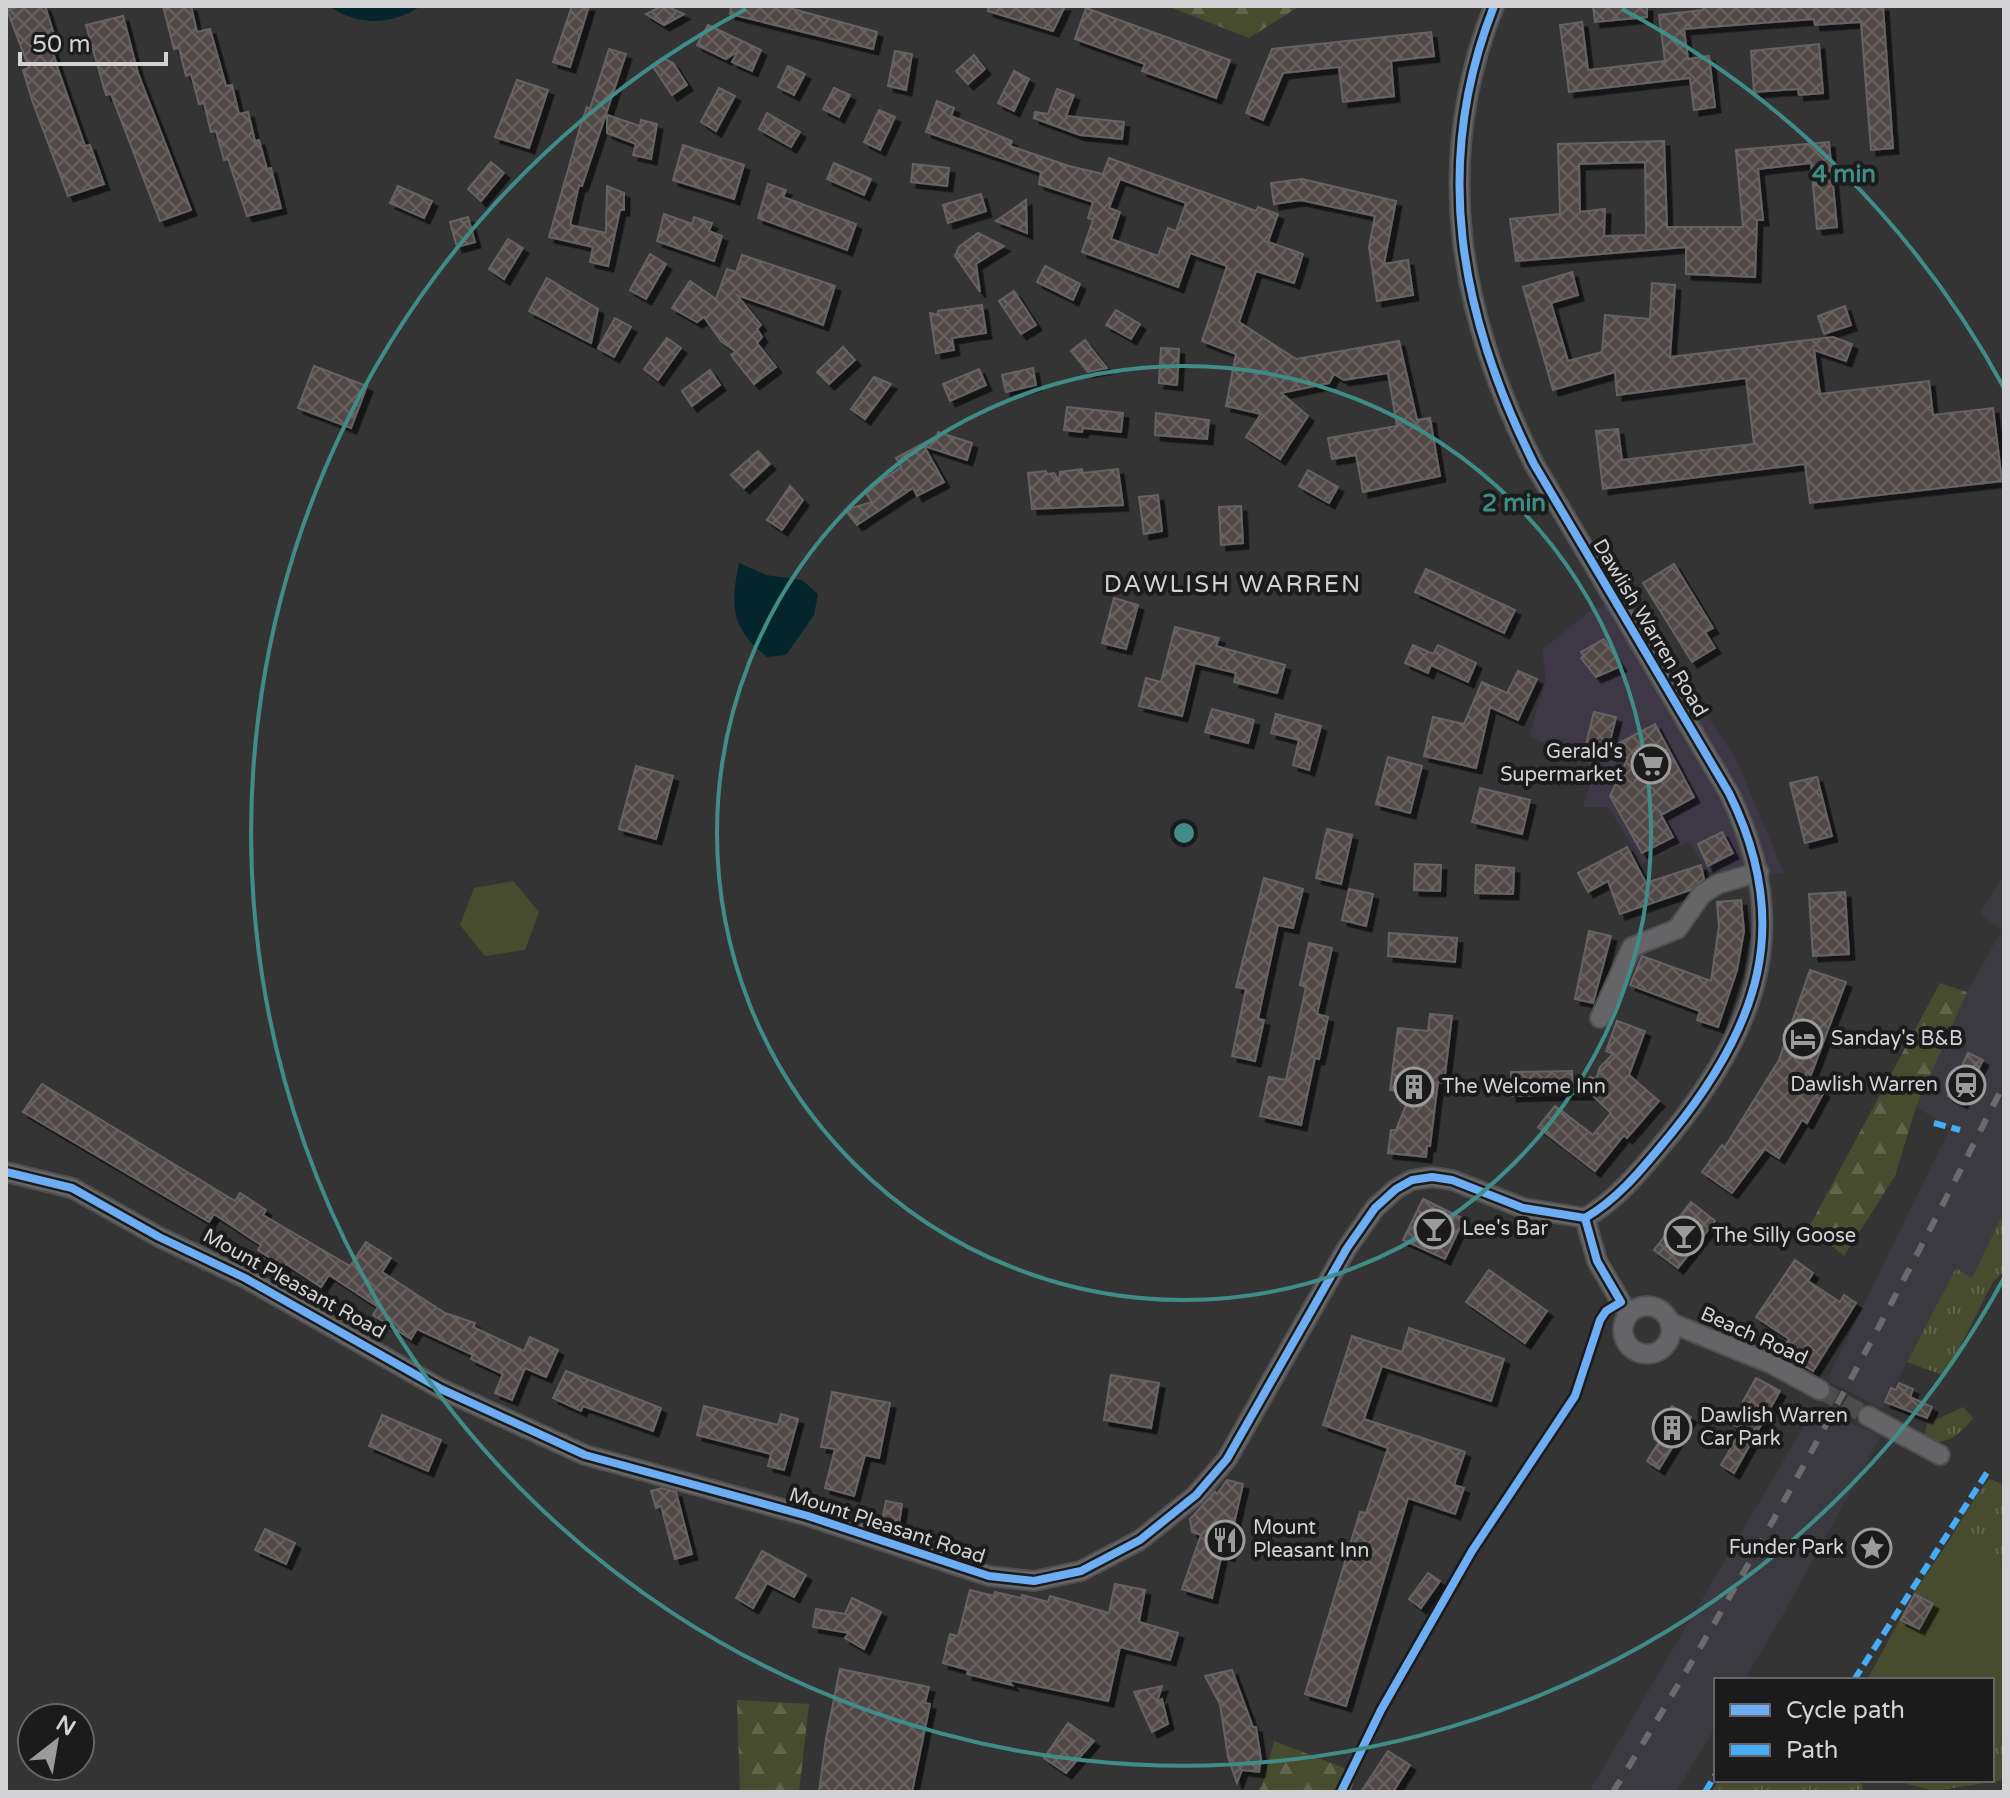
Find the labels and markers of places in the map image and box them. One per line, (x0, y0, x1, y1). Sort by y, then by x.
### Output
place label: Gerald's Supermarket (1500, 740, 1623, 787)
supermarket icon: Gerald's Supermarket (1630, 743, 1672, 785)
centre of rings (1170, 819, 1198, 847)
hotel icon: Sanday's B&B (1782, 1018, 1824, 1060)
place label: Sanday's B&B (1831, 1027, 1963, 1051)
station icon: Dawlish Warren (1945, 1064, 1987, 1106)
building icon: The Welcome Inn (1393, 1066, 1435, 1108)
place label: Dawlish Warren (1790, 1073, 1938, 1097)
place label: The Welcome Inn (1442, 1075, 1606, 1099)
bar icon: Lee's Bar (1413, 1208, 1455, 1250)
bar icon: The Silly Goose (1663, 1215, 1705, 1257)
place label: Lee's Bar (1462, 1217, 1549, 1241)
place label: The Silly Goose (1712, 1224, 1856, 1248)
place label: Dawlish Warren Car Park (1700, 1404, 1848, 1451)
building icon: Dawlish Warren Car Park (1651, 1407, 1693, 1449)
place label: Mount Pleasant Inn (1253, 1516, 1369, 1563)
restaurant icon: Mount Pleasant Inn (1204, 1519, 1246, 1561)
place icon: Funder Park (1851, 1527, 1893, 1569)
place label: Funder Park (1729, 1536, 1844, 1560)

